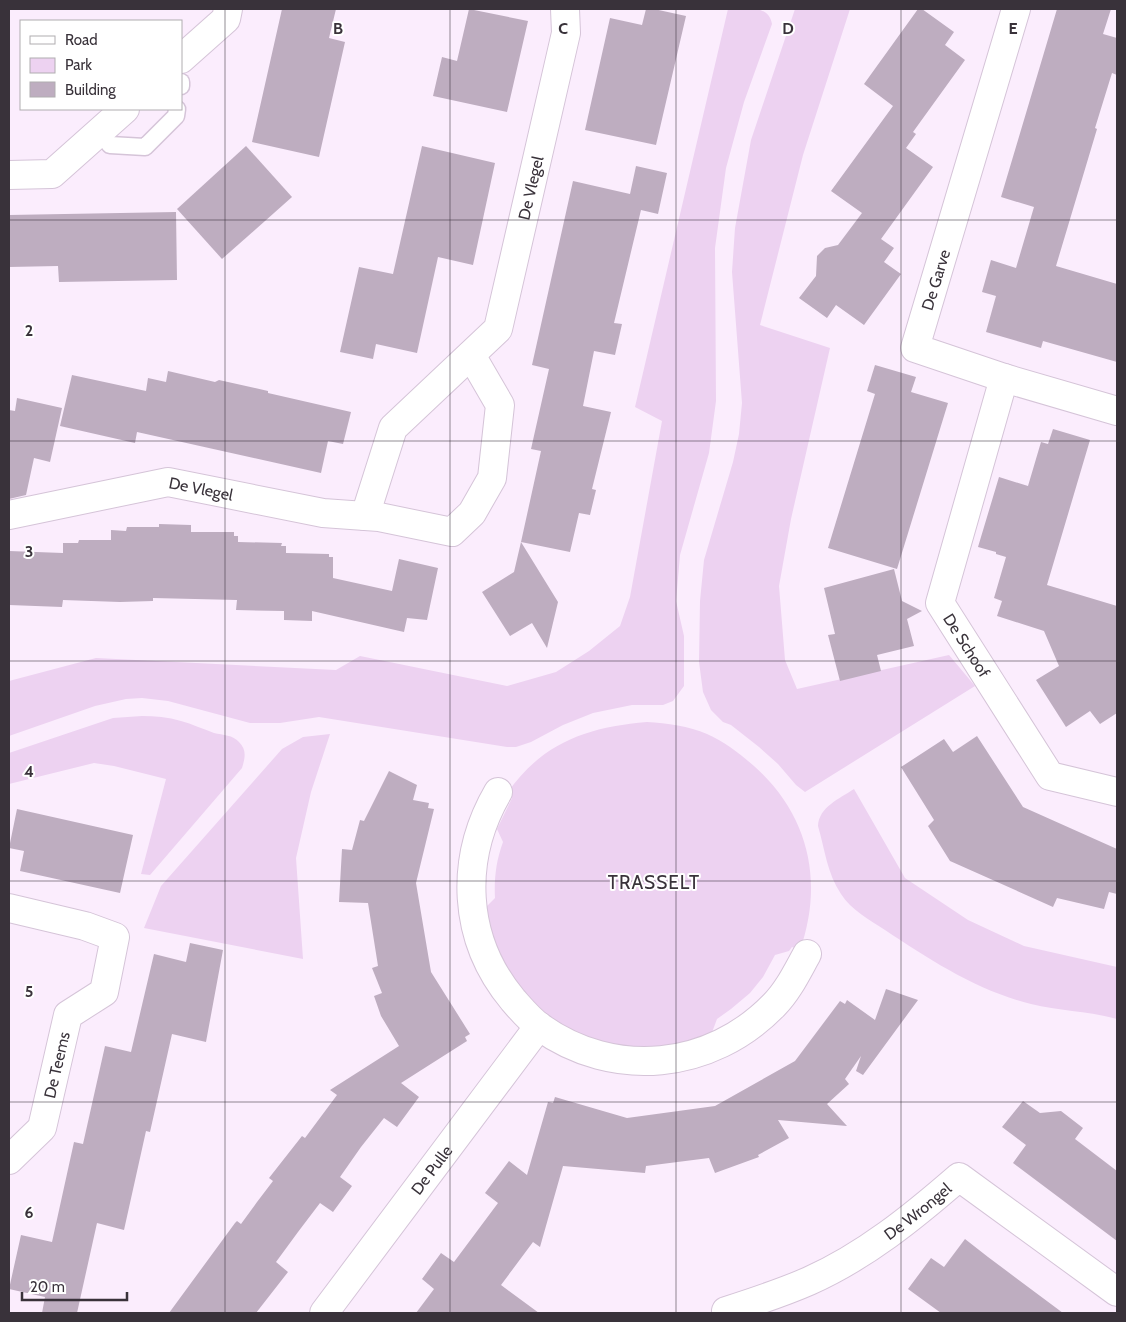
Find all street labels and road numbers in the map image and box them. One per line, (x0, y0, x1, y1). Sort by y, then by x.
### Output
street label: De Vlegel (514, 154, 547, 222)
street label: De Garve (918, 247, 954, 313)
street label: De Vlegel (167, 473, 235, 504)
street label: De Schoof (940, 610, 994, 681)
street label: De Teems (40, 1030, 74, 1100)
street label: De Pulle (407, 1141, 456, 1198)
street label: De Wrongel (880, 1178, 955, 1244)

